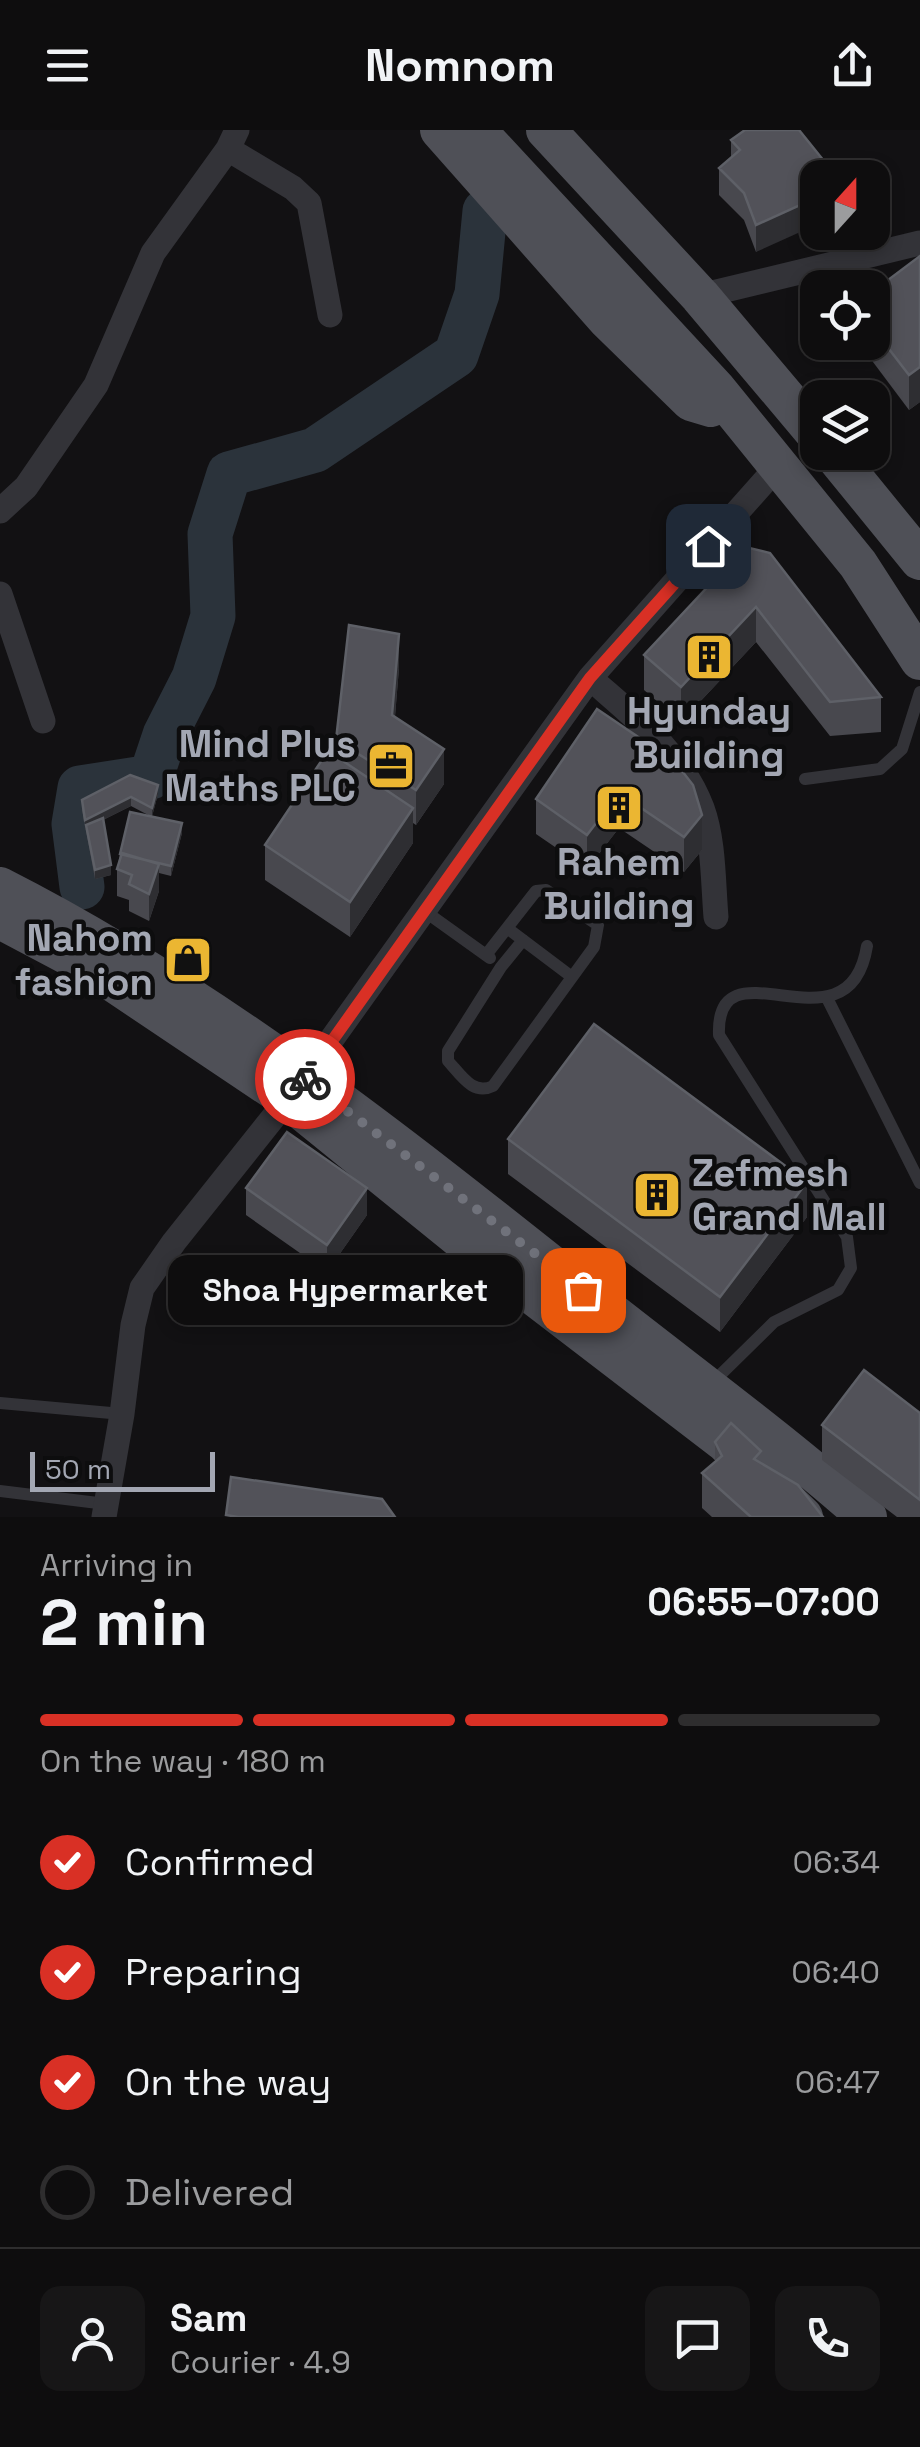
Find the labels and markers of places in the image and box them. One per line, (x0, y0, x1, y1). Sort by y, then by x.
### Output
pin (666, 504, 751, 589)
building icon: Hyunday Building (683, 631, 735, 683)
place label: Hyunday Building (627, 687, 791, 779)
place label: Mind Plus Maths PLC (164, 720, 356, 812)
office icon: Mind Plus Maths PLC (365, 740, 417, 792)
building icon: Rahem Building (593, 782, 645, 834)
place label: Rahem Building (544, 838, 694, 930)
place label: Nahom fashion (15, 914, 153, 1006)
shop icon: Nahom fashion (162, 934, 214, 986)
place label: Zefmesh Grand Mall (692, 1149, 887, 1241)
building icon: Zefmesh Grand Mall (631, 1169, 683, 1221)
pin (541, 1248, 626, 1333)
callout: Shoa Hypermarket (168, 1255, 523, 1325)

